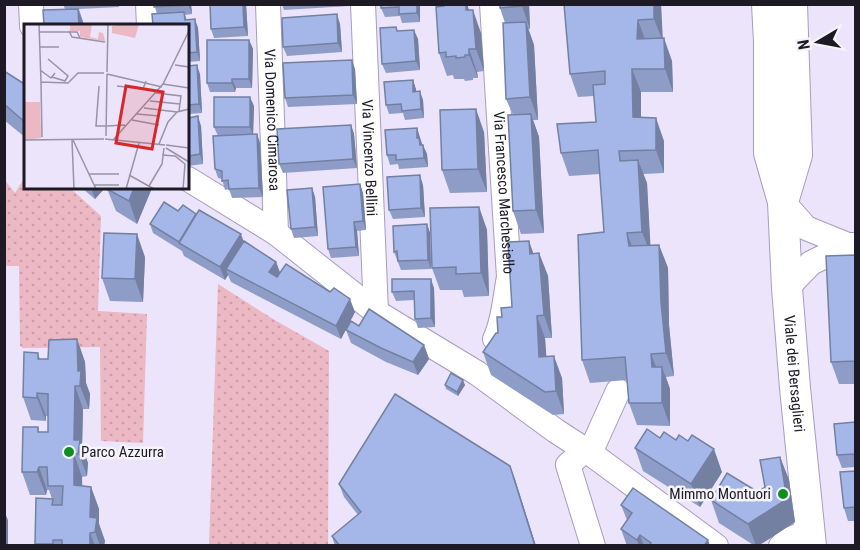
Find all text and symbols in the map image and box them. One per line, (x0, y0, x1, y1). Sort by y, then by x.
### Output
north arrow (788, 12, 848, 72)
inset map (24, 24, 189, 189)
text: N (794, 38, 814, 51)
street label: Via Domenico Cimarosa (261, 49, 284, 191)
street label: Via Vincenzo Bellini (358, 99, 381, 217)
street label: Via Francesco Marchesiello (490, 111, 518, 275)
street label: Viale dei Bersaglieri (780, 314, 808, 433)
place label: Parco Azzurra (81, 443, 164, 461)
marker: Parco Azzurra (62, 445, 76, 459)
place label: Mimmo Montuori (669, 485, 771, 503)
marker: Mimmo Montuori (776, 487, 790, 501)

